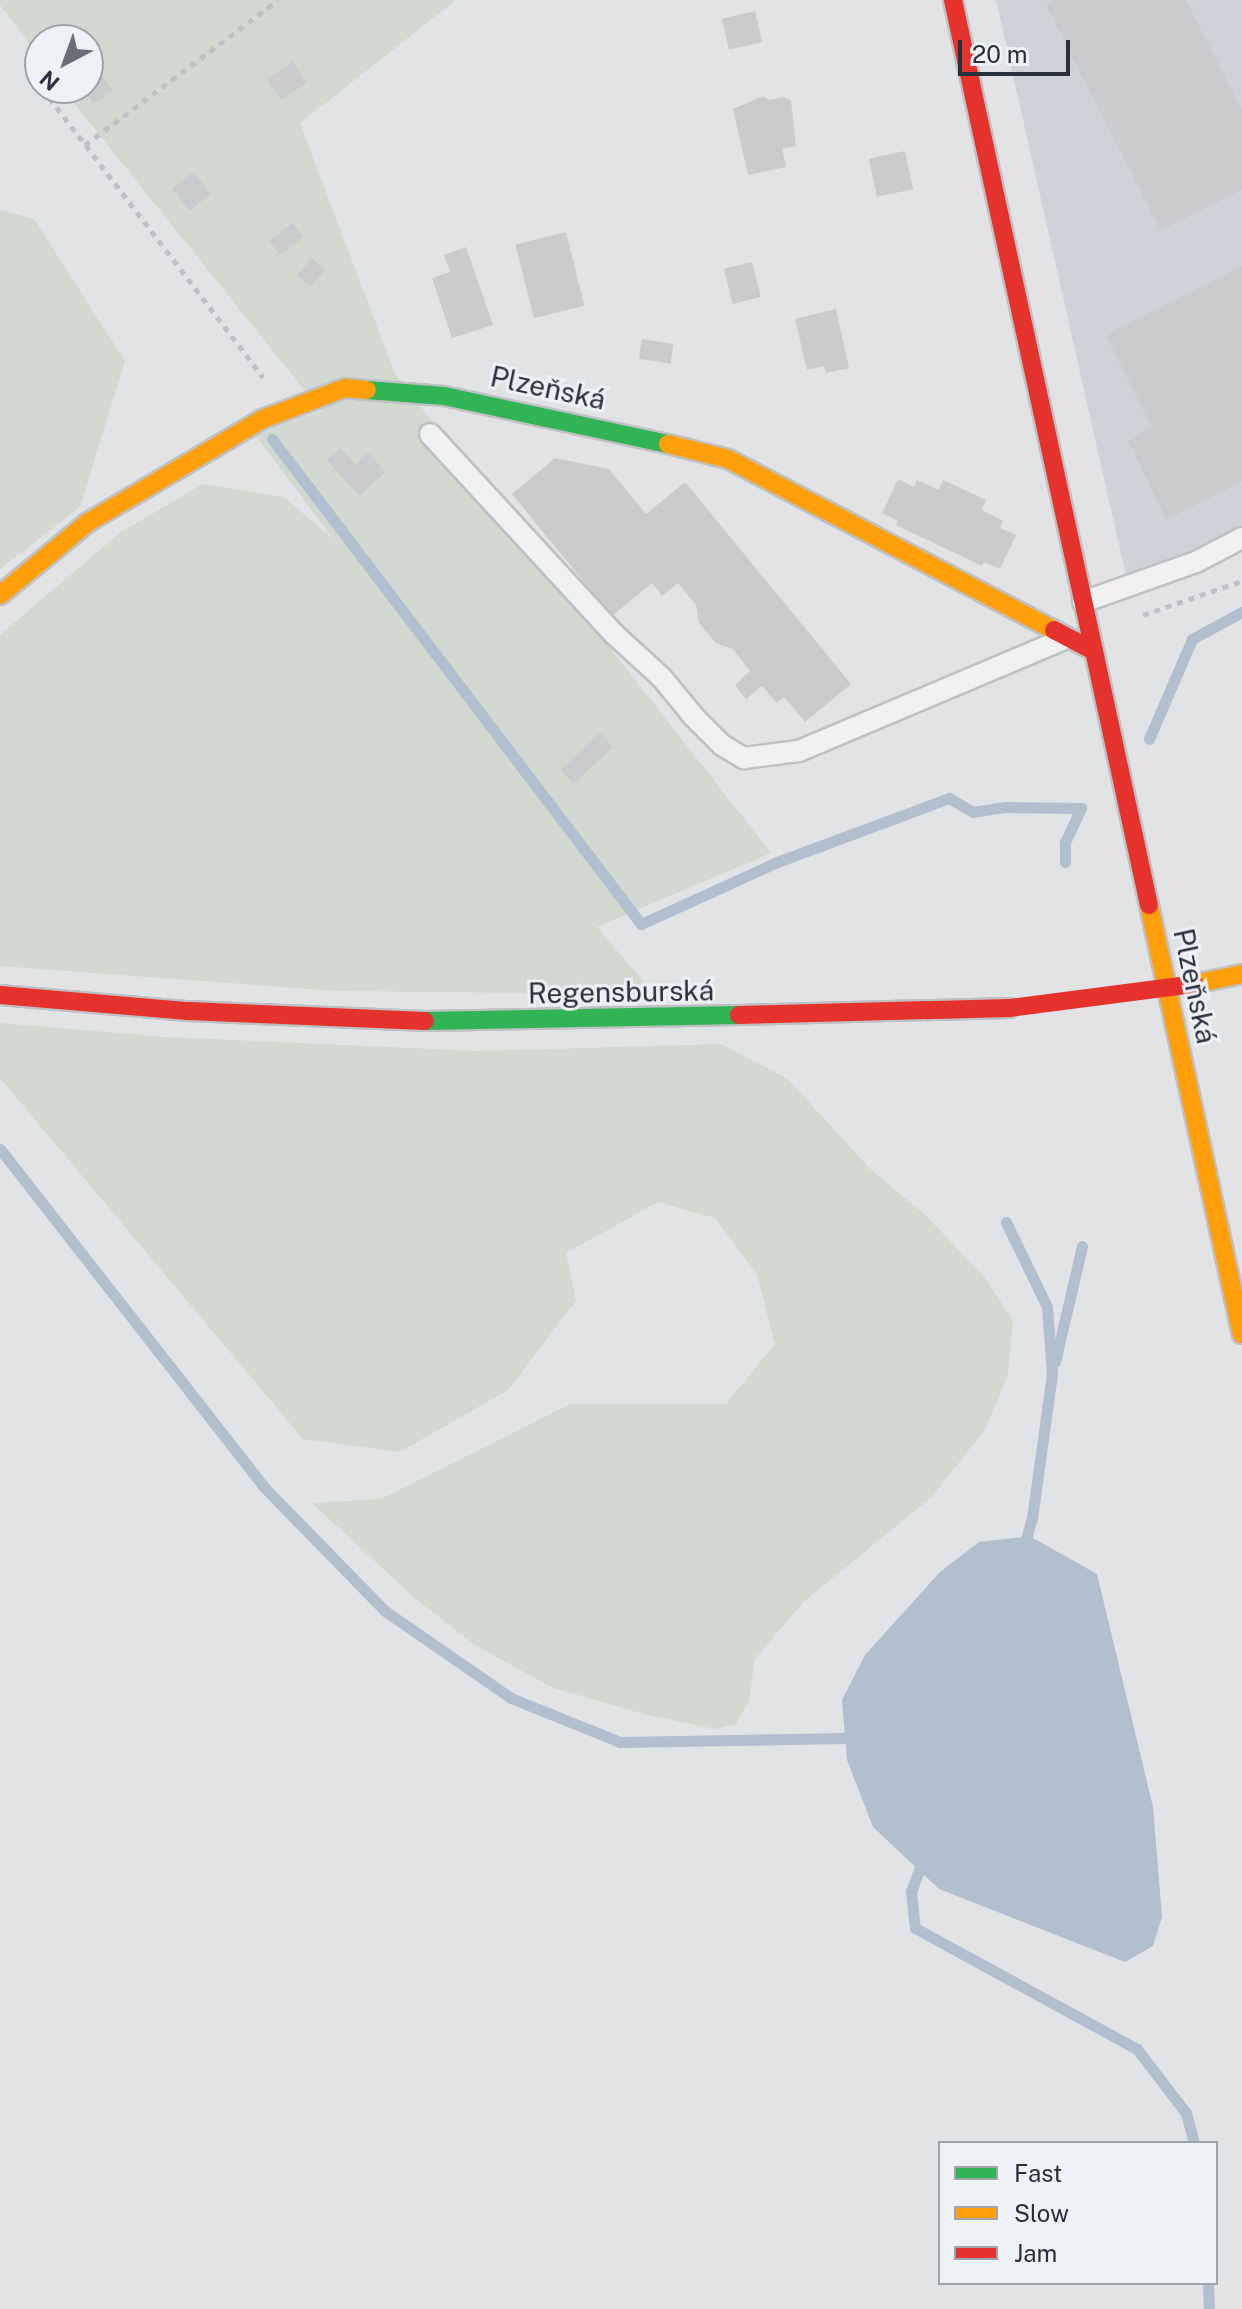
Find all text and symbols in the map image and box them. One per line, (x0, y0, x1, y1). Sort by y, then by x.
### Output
north arrow (24, 24, 104, 104)
scale bar (962, 24, 1074, 74)
text: 20 m (972, 40, 1028, 68)
text: N (35, 65, 65, 96)
street label: Plzeňská (487, 359, 609, 417)
street label: Plzeňská (1166, 925, 1224, 1047)
street label: Regensburská (528, 974, 714, 1010)
legend (938, 2141, 1218, 2285)
text: Fast (1014, 2159, 1062, 2187)
text: Slow (1014, 2199, 1069, 2227)
text: Jam (1014, 2239, 1057, 2267)

